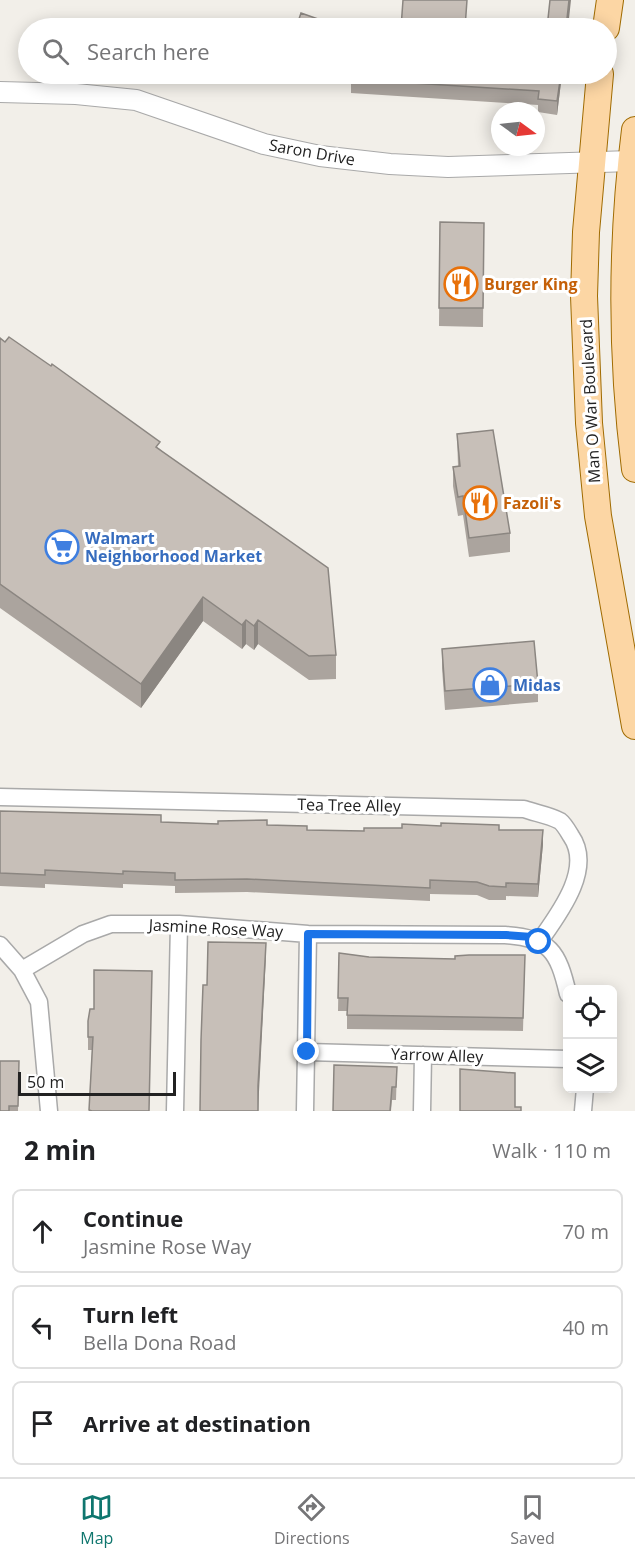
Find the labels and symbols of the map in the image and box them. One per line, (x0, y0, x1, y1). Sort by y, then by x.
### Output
north arrow (491, 102, 545, 156)
street label: Saron Drive (267, 134, 357, 170)
restaurant icon: Burger King (443, 266, 479, 302)
place label: Burger King (484, 273, 578, 295)
street label: Man O War Boulevard (575, 318, 605, 484)
restaurant icon: Fazoli's (462, 485, 498, 521)
place label: Fazoli's (503, 492, 561, 514)
place label: Walmart Neighborhood Market (85, 527, 262, 567)
supermarket icon: Walmart Neighborhood Market (44, 529, 80, 565)
shop icon: Midas (472, 667, 508, 703)
place label: Midas (513, 674, 561, 696)
street label: Tea Tree Alley (297, 793, 402, 817)
street label: Jasmine Rose Way (146, 913, 285, 943)
route start (525, 928, 551, 954)
route end (293, 1038, 319, 1064)
street label: Yarrow Alley (390, 1042, 484, 1068)
scale bar (18, 1069, 176, 1096)

